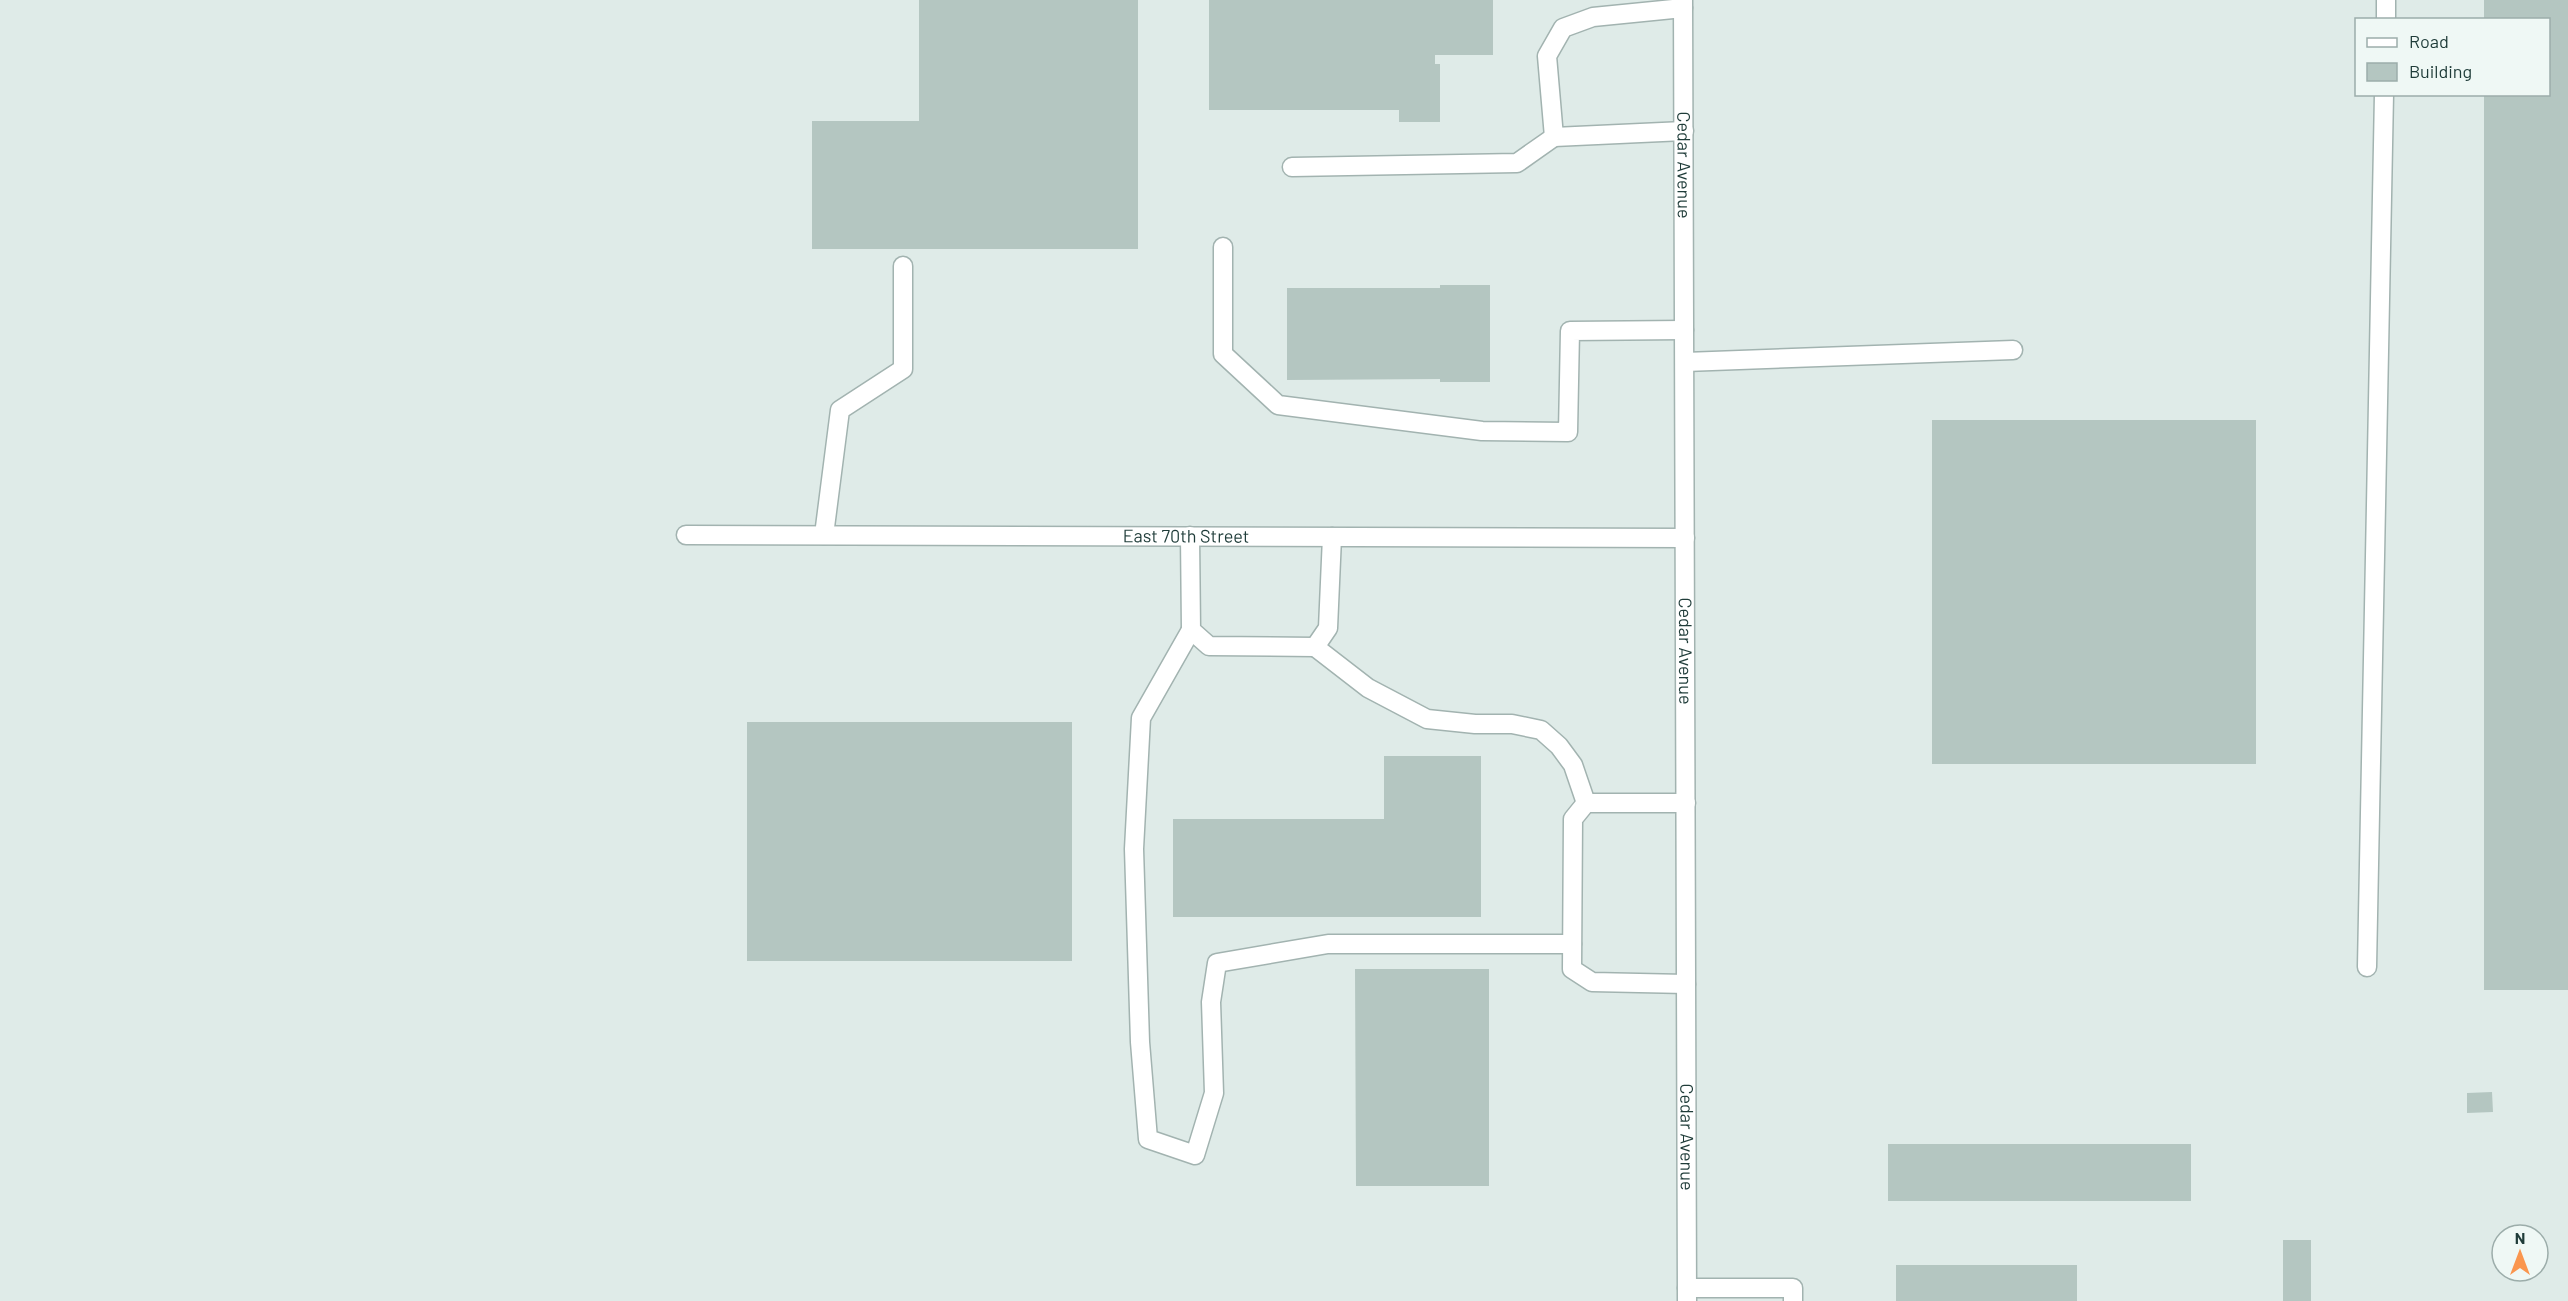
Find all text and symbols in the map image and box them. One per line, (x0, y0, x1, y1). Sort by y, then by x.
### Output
legend (2355, 18, 2550, 96)
text: Road (2409, 30, 2449, 52)
text: Building (2409, 60, 2472, 82)
street label: Cedar Avenue (1673, 111, 1696, 219)
street label: East 70th Street (1123, 524, 1249, 547)
street label: Cedar Avenue (1675, 597, 1697, 705)
street label: Cedar Avenue (1676, 1083, 1699, 1191)
north arrow (2490, 1223, 2550, 1283)
text: N (2515, 1228, 2525, 1247)

